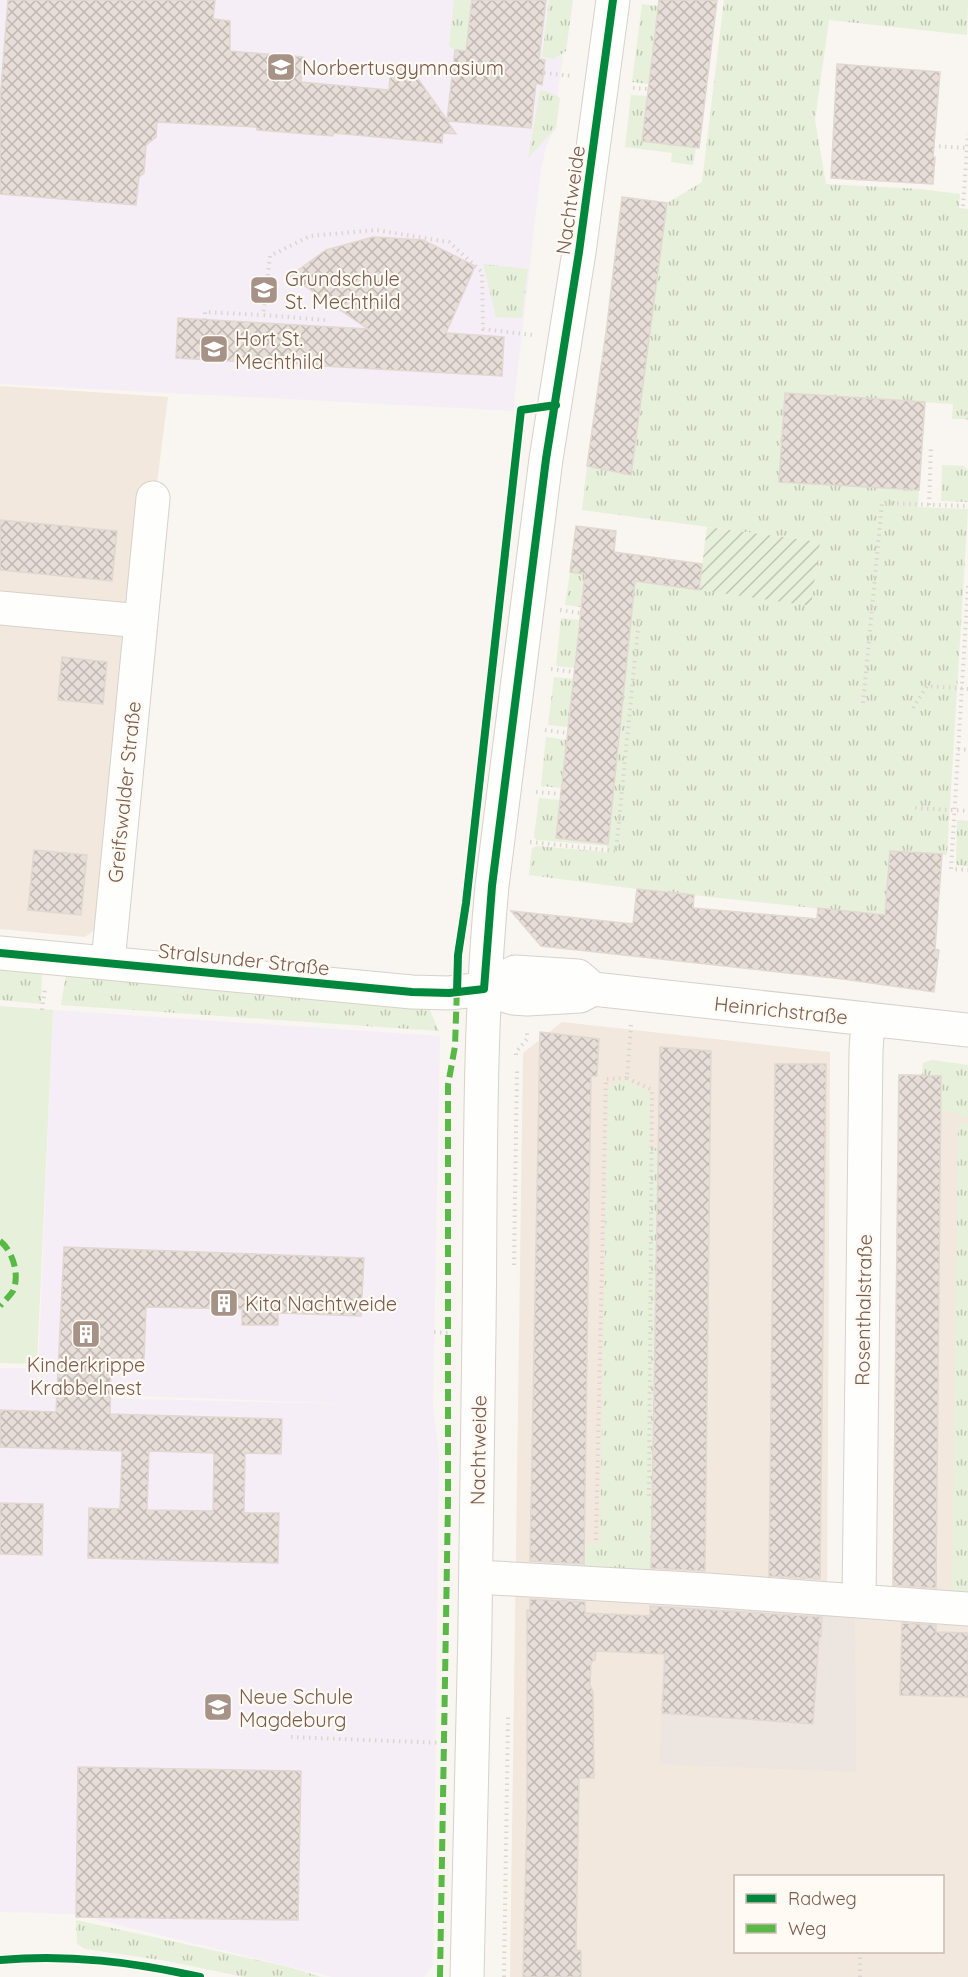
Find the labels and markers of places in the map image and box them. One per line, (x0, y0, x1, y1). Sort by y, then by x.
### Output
school or university icon: Norbertusgymnasium (265, 51, 297, 83)
place label: Norbertusgymnasium (302, 55, 504, 80)
place label: Grundschule St. Mechthild (285, 266, 401, 314)
school or university icon: Grundschule St. Mechthild (248, 274, 280, 306)
place label: Hort St. Mechthild (235, 326, 324, 374)
school or university icon: Hort St. Mechthild (198, 333, 230, 365)
building icon: Kita Nachtweide (208, 1287, 240, 1319)
place label: Kita Nachtweide (245, 1291, 397, 1316)
building icon: Kinderkrippe Krabbelnest (70, 1318, 102, 1350)
place label: Kinderkrippe Krabbelnest (27, 1352, 145, 1400)
place label: Neue Schule Magdeburg (239, 1684, 353, 1732)
school or university icon: Neue Schule Magdeburg (202, 1691, 234, 1723)

